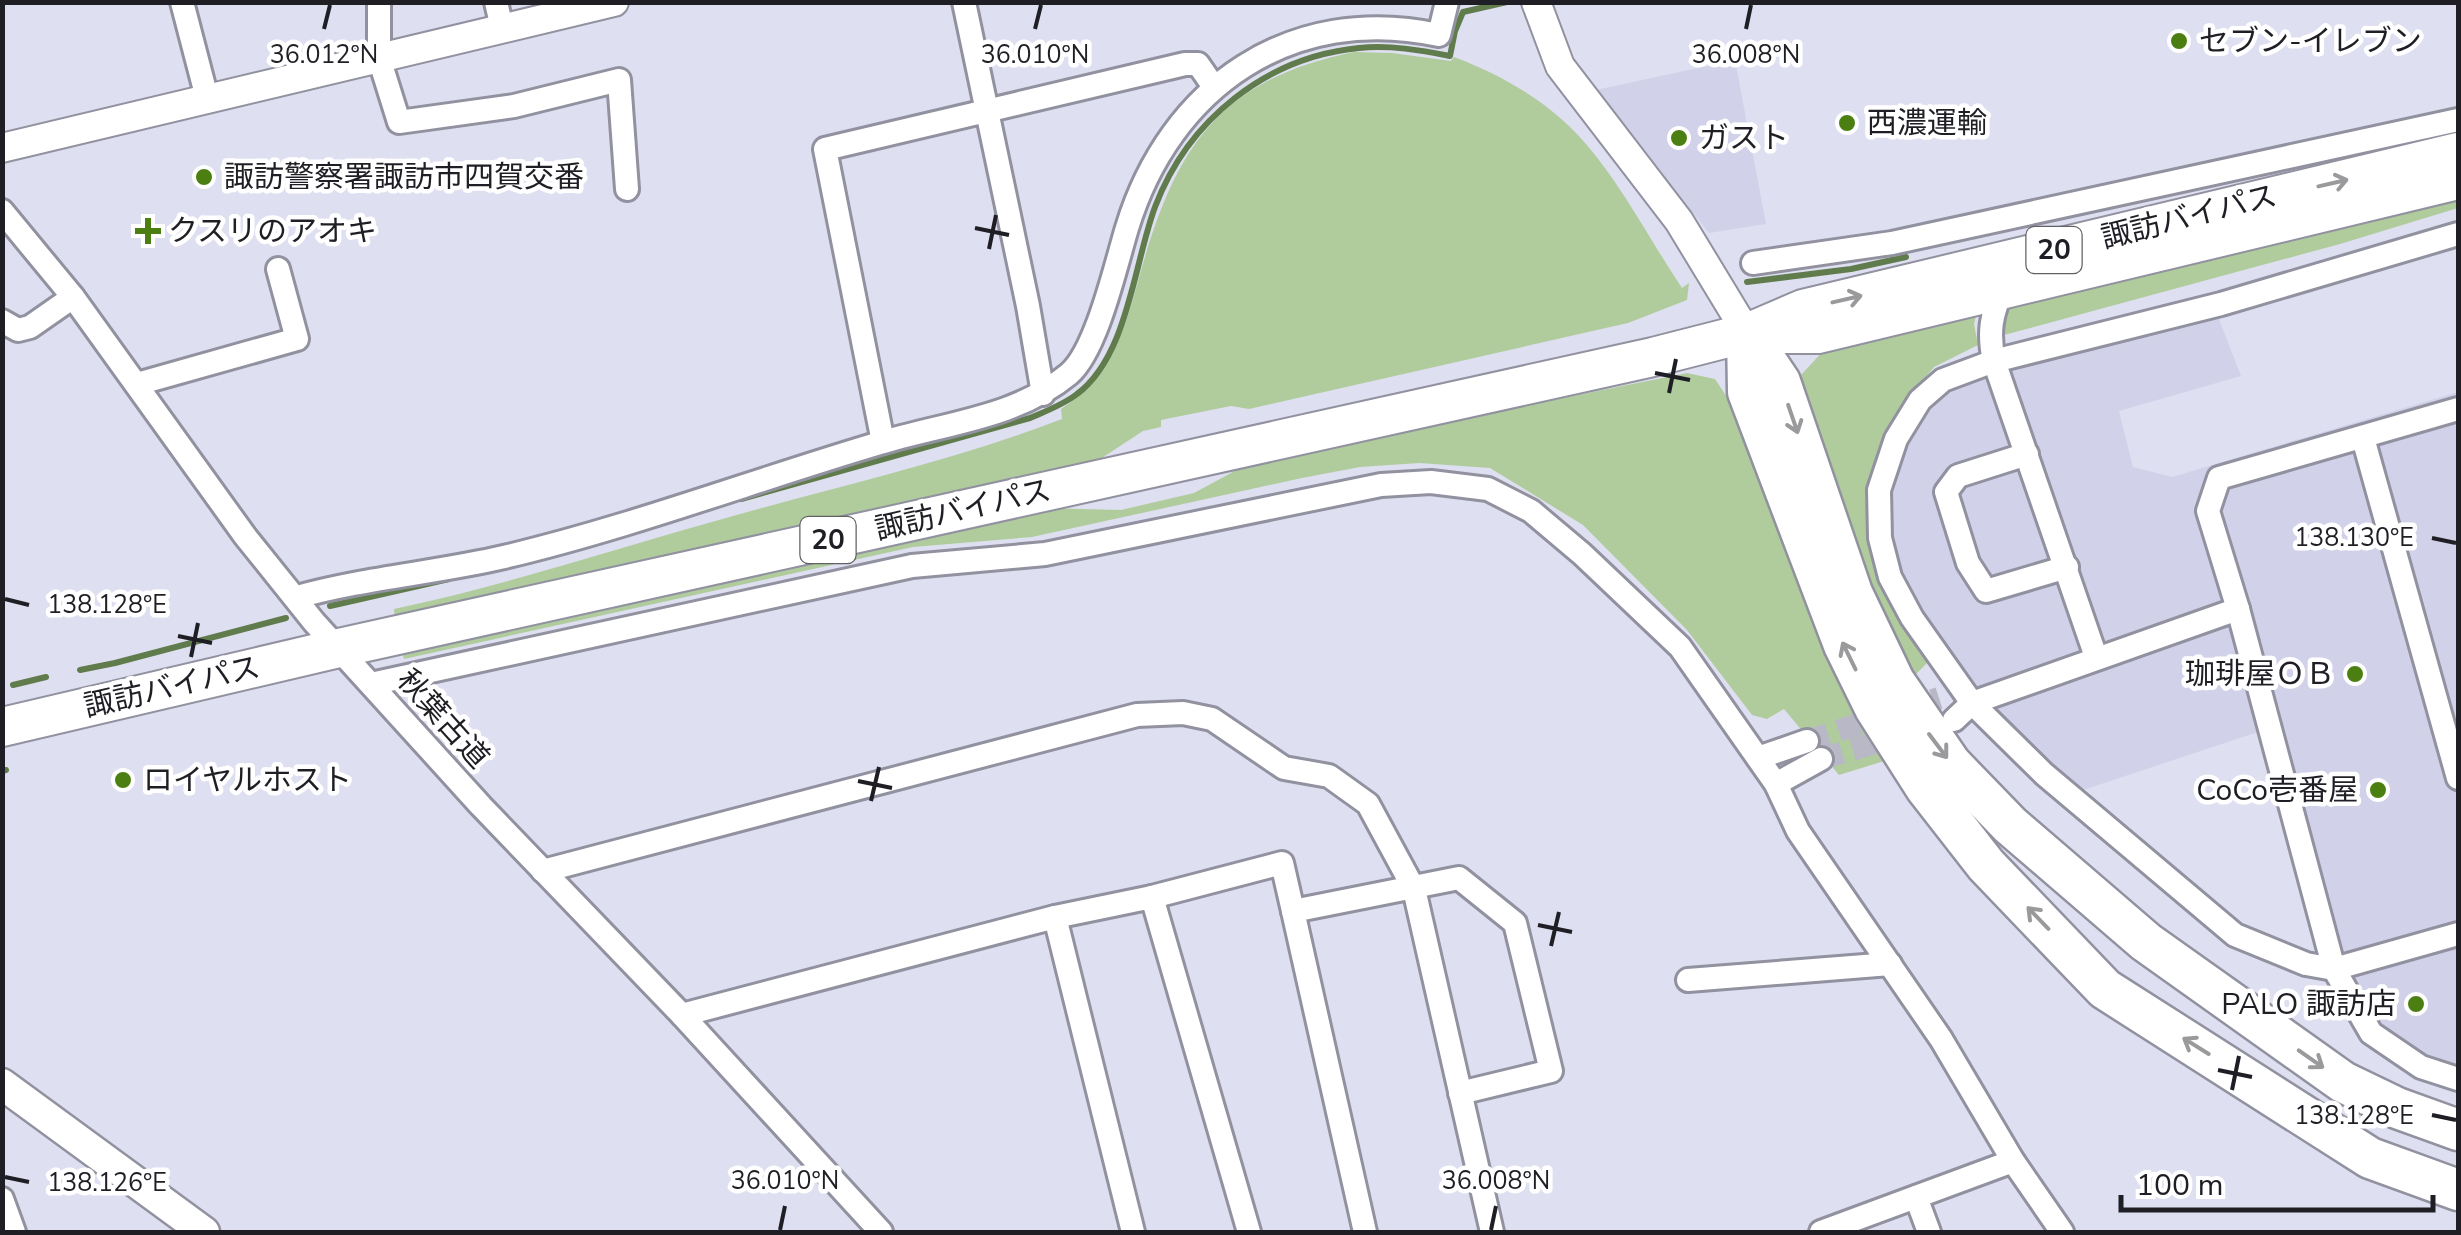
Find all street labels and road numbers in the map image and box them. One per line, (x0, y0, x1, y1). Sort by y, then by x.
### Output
street label: 諏訪バイパス (2097, 175, 2281, 259)
road number: 20 (2026, 227, 2082, 273)
street label: 諏訪バイパス (871, 470, 1055, 550)
road number: 20 (800, 517, 856, 563)
street label: 諏訪バイパス (80, 647, 264, 727)
street label: 秋葉古道 (388, 661, 498, 777)

